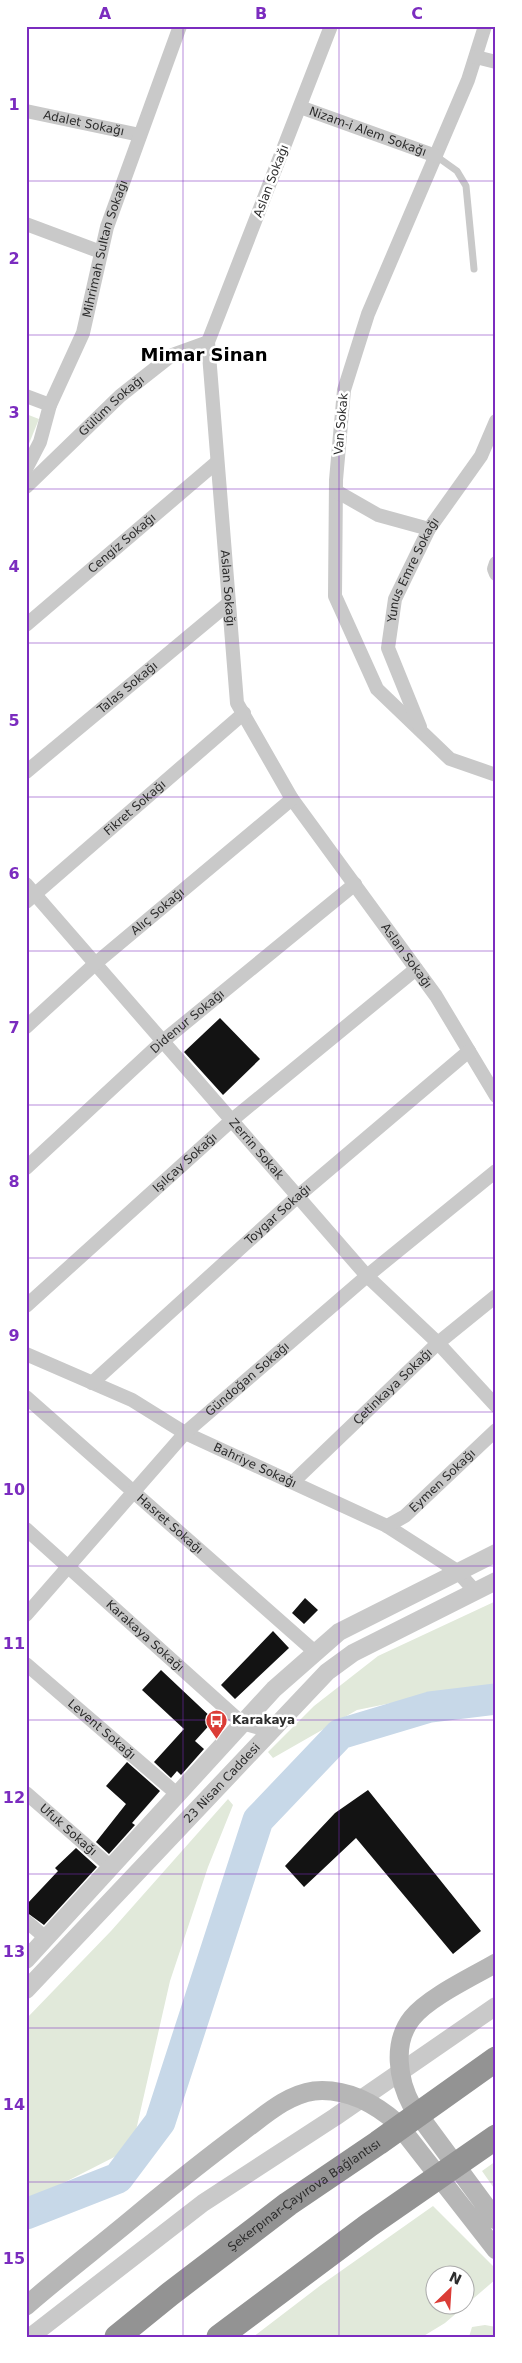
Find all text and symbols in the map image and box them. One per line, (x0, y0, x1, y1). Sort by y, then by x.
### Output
text: A (99, 4, 112, 23)
text: B (255, 4, 267, 23)
text: C (411, 4, 423, 23)
text: 1 (8, 95, 20, 114)
street label: Nizam-i Alem Sokağı (307, 104, 428, 159)
street label: Adalet Sokağı (42, 108, 125, 138)
street label: Aslan Sokağı (251, 143, 291, 219)
street label: Mihrimah Sultan Sokağı (80, 178, 130, 319)
text: 2 (8, 249, 20, 268)
district label: Mimar Sinan (140, 344, 268, 365)
street label: Gülüm Sokağı (76, 373, 147, 439)
street label: Van Sokak (331, 392, 351, 456)
text: 3 (8, 403, 20, 422)
street label: Cengiz Sokağı (85, 510, 159, 576)
street label: Yunus Emre Sokağı (385, 515, 442, 625)
street label: Aslan Sokağı (218, 549, 238, 627)
text: 4 (8, 557, 20, 576)
street label: Talas Sokağı (94, 659, 160, 717)
text: 5 (8, 711, 20, 730)
street label: Fikret Sokağı (101, 777, 168, 838)
text: 6 (8, 864, 20, 883)
street label: Alıç Sokağı (128, 885, 187, 938)
street label: Aslan Sokağı (378, 921, 435, 991)
street label: Didenur Sokağı (148, 987, 227, 1056)
text: 7 (8, 1018, 20, 1037)
street label: Zerrin Sokak (226, 1116, 287, 1182)
street label: Işılçay Sokağı (150, 1130, 220, 1195)
text: 8 (8, 1172, 20, 1191)
street label: Toygar Sokağı (241, 1181, 314, 1248)
text: 9 (8, 1326, 20, 1345)
street label: Gündoğan Sokağı (203, 1339, 292, 1419)
street label: Çetinkaya Sokağı (350, 1345, 435, 1428)
street label: Bahriye Sokağı (211, 1440, 299, 1490)
street label: Eymen Sokağı (407, 1446, 478, 1515)
text: 10 (3, 1480, 25, 1499)
street label: Hasret Sokağı (134, 1491, 206, 1557)
street label: Karakaya Sokağı (103, 1597, 187, 1674)
text: 11 (3, 1634, 25, 1653)
street label: Levent Sokağı (65, 1696, 138, 1762)
bus stop icon: Karakaya (204, 1708, 228, 1739)
place label: Karakaya (232, 1713, 295, 1727)
street label: 23 Nisan Caddesi (181, 1740, 263, 1826)
text: 12 (3, 1788, 25, 1807)
street label: Ufuk Sokağı (37, 1801, 100, 1859)
text: 13 (3, 1942, 25, 1961)
text: 14 (3, 2095, 25, 2114)
street label: Şekerpınar-Çayırova Bağlantısı (225, 2136, 383, 2254)
text: 15 (3, 2249, 25, 2268)
north arrow (424, 2266, 474, 2316)
text: N (447, 2268, 464, 2288)

